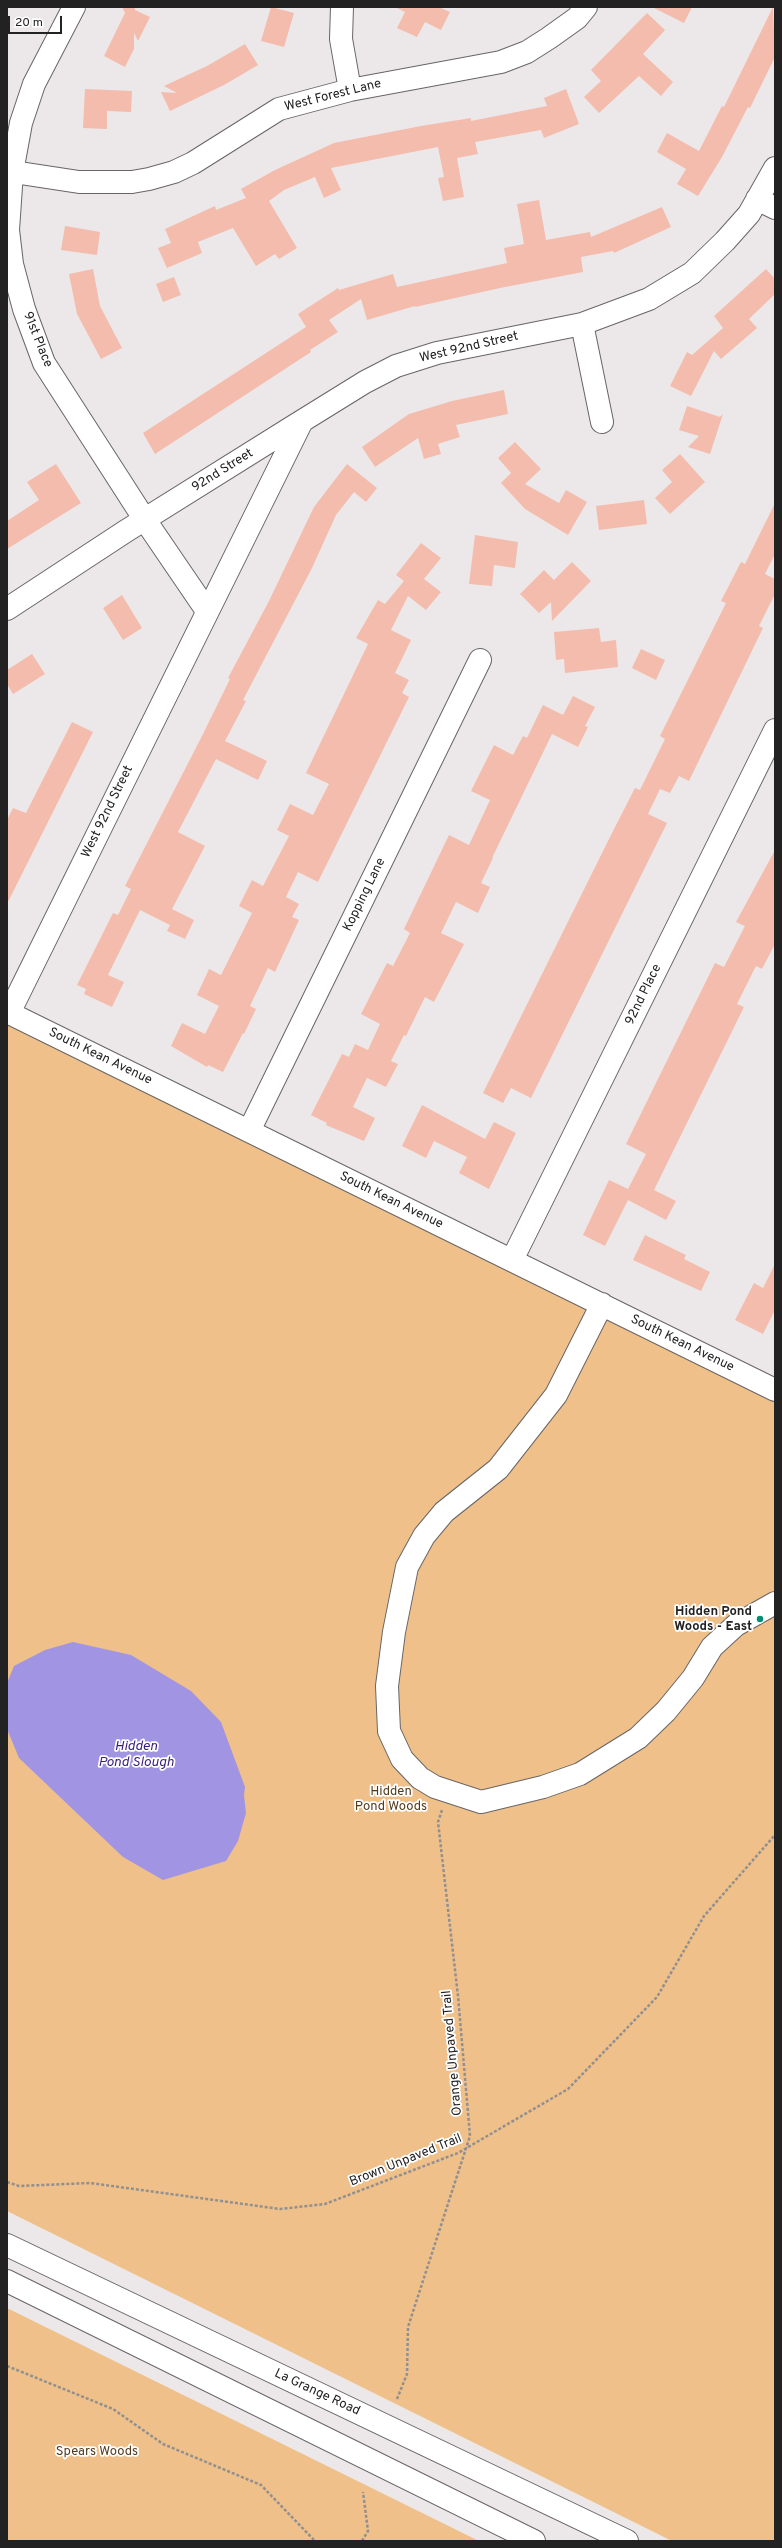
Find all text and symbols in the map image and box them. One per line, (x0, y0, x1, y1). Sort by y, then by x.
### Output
scale bar (10, 8, 64, 34)
text: 20 m (15, 15, 43, 31)
street label: West Forest Lane (283, 76, 383, 116)
street label: 91st Place (19, 310, 55, 370)
street label: West 92nd Street (418, 329, 520, 367)
street label: 92nd Street (189, 446, 257, 496)
street label: West 92nd Street (79, 763, 137, 861)
street label: Kopping Lane (340, 856, 390, 934)
street label: 92nd Place (623, 962, 665, 1028)
street label: South Kean Avenue (46, 1025, 154, 1089)
street label: South Kean Avenue (337, 1169, 445, 1233)
street label: South Kean Avenue (628, 1312, 736, 1376)
place label: Hidden Pond Woods - East (674, 1604, 752, 1635)
marker: Hidden Pond Woods - East (755, 1614, 765, 1624)
water label: Hidden Pond Slough (98, 1739, 174, 1772)
park label: Hidden Pond Woods (355, 1784, 427, 1815)
street label: Orange Unpaved Trail (440, 1990, 466, 2116)
street label: Brown Unpaved Trail (348, 2131, 464, 2191)
street label: La Grange Road (272, 2366, 362, 2420)
park label: Spears Woods (56, 2444, 138, 2460)

